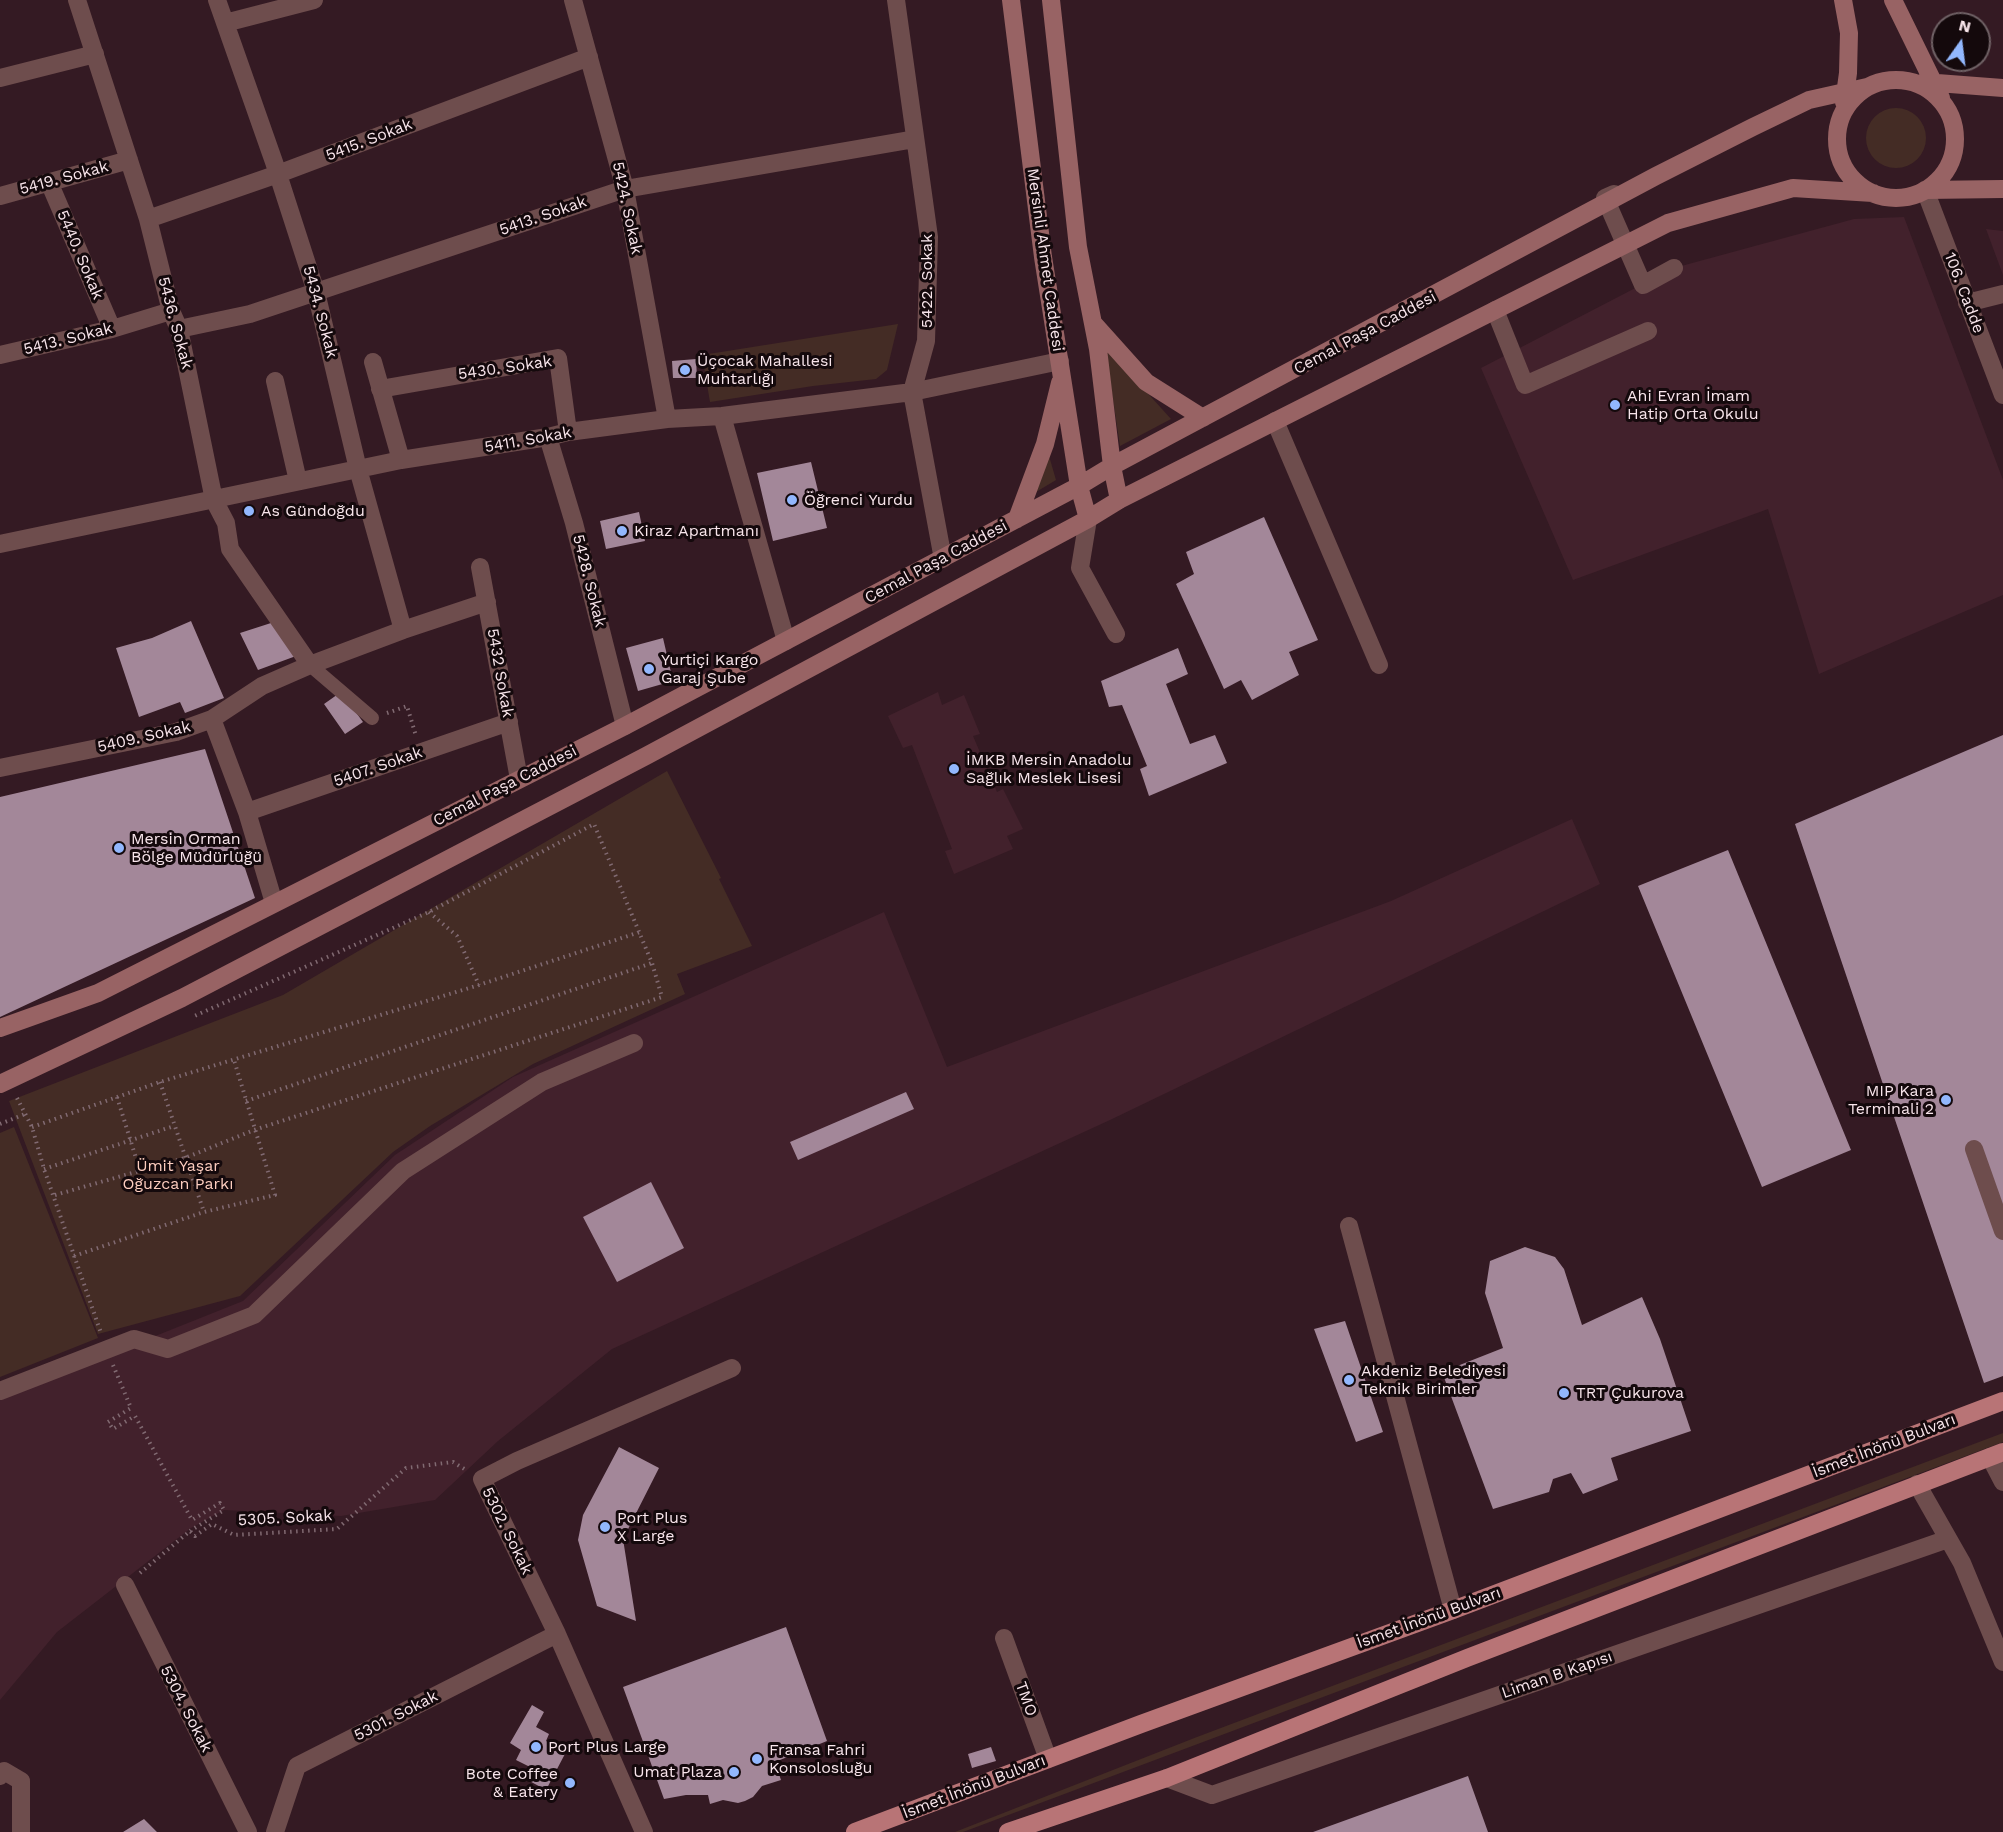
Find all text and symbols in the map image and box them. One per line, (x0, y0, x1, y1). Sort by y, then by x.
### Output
north arrow (1931, 12, 1991, 72)
text: N (1957, 15, 1973, 37)
street label: 5415. Sokak (323, 115, 415, 165)
street label: 5419. Sokak (17, 157, 111, 199)
street label: 5424. Sokak (608, 160, 646, 256)
street label: Mersinli Ahmet Caddesi (1023, 167, 1067, 353)
street label: 5413. Sokak (497, 192, 589, 240)
street label: 5440. Sokak (53, 208, 107, 302)
street label: 5422. Sokak (917, 234, 937, 328)
street label: 106. Cadde (1940, 250, 1988, 336)
street label: 5434. Sokak (298, 264, 342, 360)
street label: 5436. Sokak (153, 275, 197, 371)
street label: Cemal Paşa Caddesi (1290, 287, 1440, 379)
street label: 5413. Sokak (22, 319, 114, 359)
place label: Üçocak Mahallesi Muhtarlığı (697, 351, 833, 389)
street label: 5430. Sokak (457, 352, 553, 384)
marker: Üçocak Mahallesi Muhtarlığı (678, 363, 692, 377)
place label: Ahi Evran İmam Hatip Orta Okulu (1627, 386, 1759, 424)
marker: Ahi Evran İmam Hatip Orta Okulu (1608, 398, 1622, 412)
street label: 5411. Sokak (483, 423, 573, 457)
place label: Öğrenci Yurdu (804, 490, 913, 510)
marker: Öğrenci Yurdu (785, 493, 799, 507)
place label: As Gündoğdu (261, 501, 365, 521)
marker: As Gündoğdu (242, 504, 256, 518)
street label: Cemal Paşa Caddesi (861, 516, 1011, 608)
place label: Kiraz Apartmanı (634, 521, 759, 541)
marker: Kiraz Apartmanı (615, 524, 629, 538)
street label: 5428. Sokak (568, 533, 610, 629)
street label: 5432 Sokak (483, 627, 517, 719)
place label: Yurtiçi Kargo Garaj Şube (661, 650, 758, 688)
marker: Yurtiçi Kargo Garaj Şube (642, 662, 656, 676)
street label: 5409. Sokak (95, 717, 193, 757)
street label: Cemal Paşa Caddesi (430, 741, 580, 831)
street label: 5407. Sokak (331, 743, 425, 791)
place label: İMKB Mersin Anadolu Sağlık Meslek Lisesi (966, 750, 1132, 788)
marker: İMKB Mersin Anadolu Sağlık Meslek Lisesi (947, 762, 961, 776)
place label: Mersin Orman Bölge Müdürlüğü (131, 829, 262, 867)
marker: Mersin Orman Bölge Müdürlüğü (112, 841, 126, 855)
place label: MIP Kara Terminali 2 (1848, 1081, 1934, 1119)
marker: MIP Kara Terminali 2 (1939, 1093, 1953, 1107)
park label: Ümit Yaşar Oğuzcan Parkı (123, 1156, 233, 1194)
place label: Akdeniz Belediyesi Teknik Birimler (1361, 1361, 1506, 1399)
marker: Akdeniz Belediyesi Teknik Birimler (1342, 1373, 1356, 1387)
place label: TRT Çukurova (1576, 1383, 1684, 1403)
marker: TRT Çukurova (1557, 1386, 1571, 1400)
street label: İsmet İnönü Bulvarı (1810, 1410, 1958, 1482)
street label: 5302. Sokak (478, 1484, 536, 1578)
street label: 5305. Sokak (237, 1506, 333, 1530)
place label: Port Plus X Large (617, 1508, 687, 1546)
marker: Port Plus X Large (598, 1520, 612, 1534)
street label: İsmet İnönü Bulvarı (1354, 1583, 1504, 1653)
street label: Liman B Kapısı (1499, 1647, 1615, 1703)
street label: 5304. Sokak (156, 1662, 216, 1756)
street label: TMO (1011, 1679, 1041, 1719)
street label: 5301. Sokak (351, 1687, 441, 1745)
place label: Port Plus Large (548, 1737, 666, 1757)
marker: Port Plus Large (529, 1740, 543, 1754)
place label: Fransa Fahri Konsolosluğu (769, 1740, 872, 1778)
street label: İsmet İnönü Bulvarı (900, 1751, 1048, 1823)
marker: Fransa Fahri Konsolosluğu (750, 1752, 764, 1766)
place label: Umat Plaza (633, 1762, 722, 1782)
place label: Bote Coffee & Eatery (465, 1764, 558, 1802)
marker: Umat Plaza (727, 1765, 741, 1779)
marker: Bote Coffee & Eatery (563, 1776, 577, 1790)

